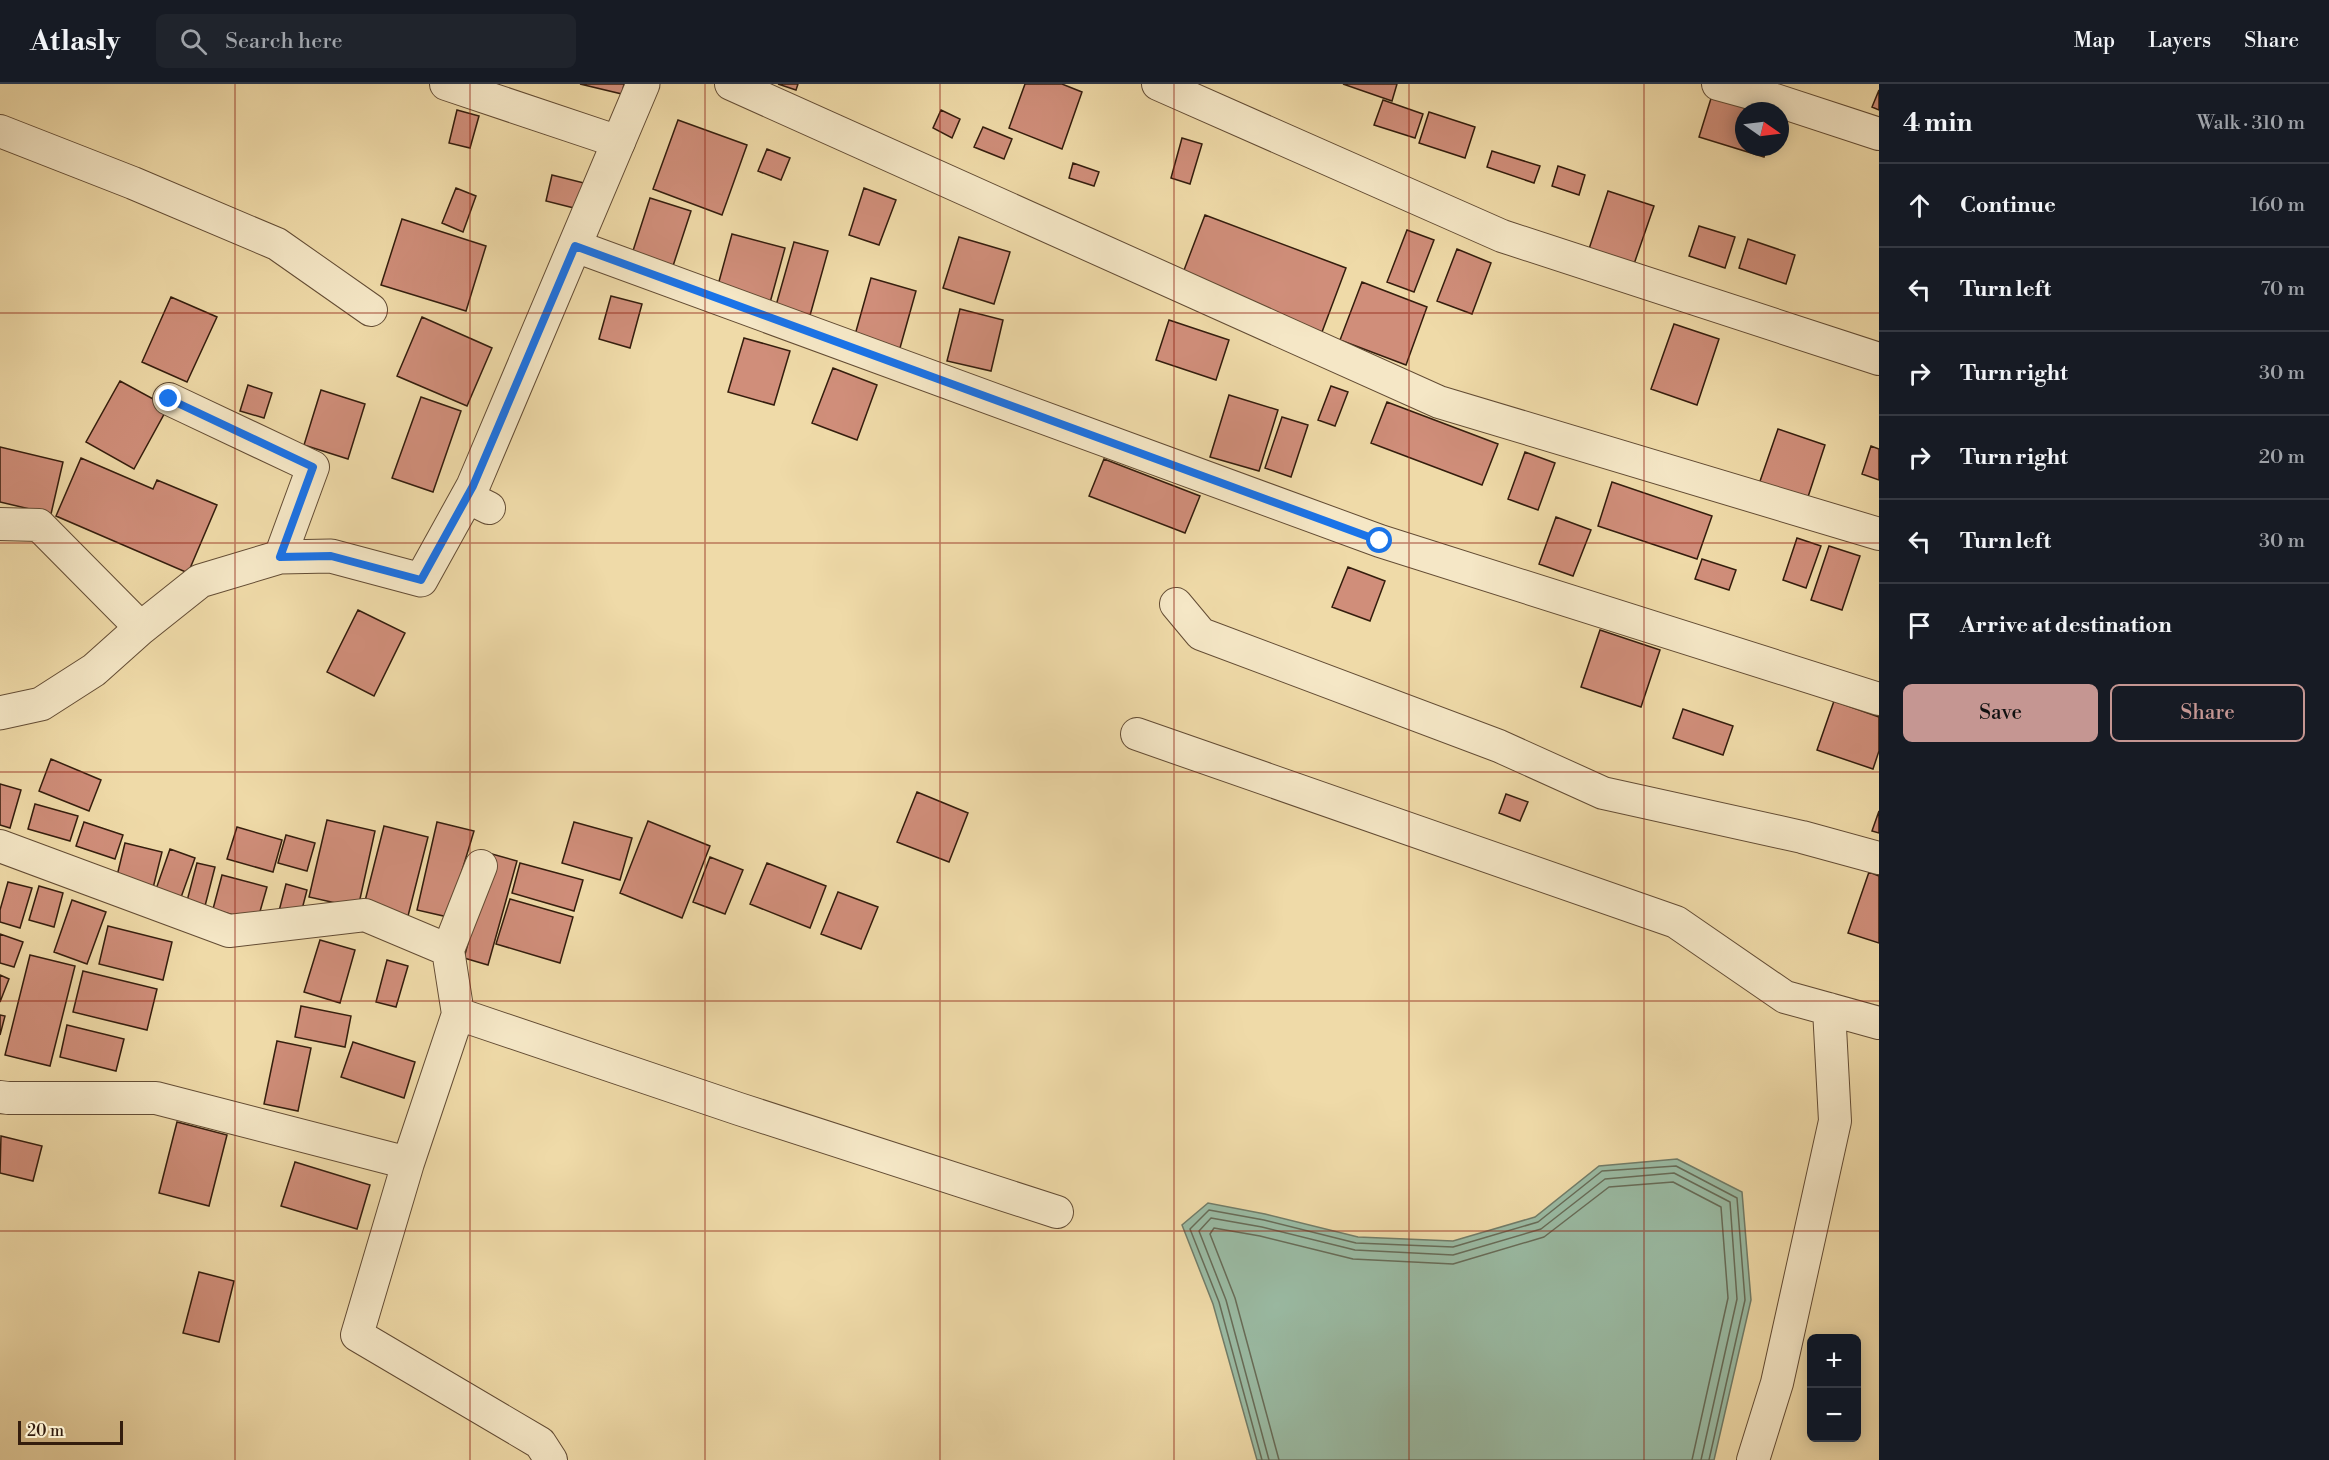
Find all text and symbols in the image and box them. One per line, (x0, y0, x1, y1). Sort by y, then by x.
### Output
search box (156, 14, 576, 68)
text: Atlasly (30, 24, 120, 59)
icon: search (177, 25, 210, 58)
text: Search here (225, 28, 343, 55)
text: Map (2074, 28, 2115, 54)
text: Layers (2148, 28, 2211, 54)
text: Share (2244, 28, 2299, 54)
north arrow (1735, 102, 1789, 156)
text: 4 min (1903, 107, 1973, 139)
text: Walk · 310 m (2197, 111, 2305, 136)
icon: ahead (1903, 189, 1936, 222)
text: Continue (1960, 192, 2056, 219)
text: 160 m (2250, 193, 2305, 218)
icon: left (1903, 273, 1936, 306)
text: Turn left (1960, 276, 2051, 303)
text: 70 m (2261, 277, 2305, 302)
icon: right (1903, 357, 1936, 390)
text: Turn right (1960, 360, 2068, 387)
text: 30 m (2259, 361, 2305, 386)
route end (155, 385, 181, 411)
icon: right (1903, 441, 1936, 474)
text: Turn right (1960, 444, 2068, 471)
text: 20 m (2259, 445, 2305, 470)
icon: left (1903, 525, 1936, 558)
route start (1366, 527, 1392, 553)
text: Turn left (1960, 528, 2051, 555)
text: 30 m (2259, 529, 2305, 554)
icon: arrive (1903, 609, 1936, 642)
text: Arrive at destination (1960, 612, 2172, 639)
button: Save (1903, 684, 2098, 742)
button: Share (2110, 684, 2305, 742)
map controls (1807, 1334, 1861, 1442)
button: + (1807, 1334, 1861, 1388)
button: − (1807, 1388, 1861, 1442)
scale bar (18, 1418, 123, 1446)
text: 20 m (27, 1421, 64, 1441)

